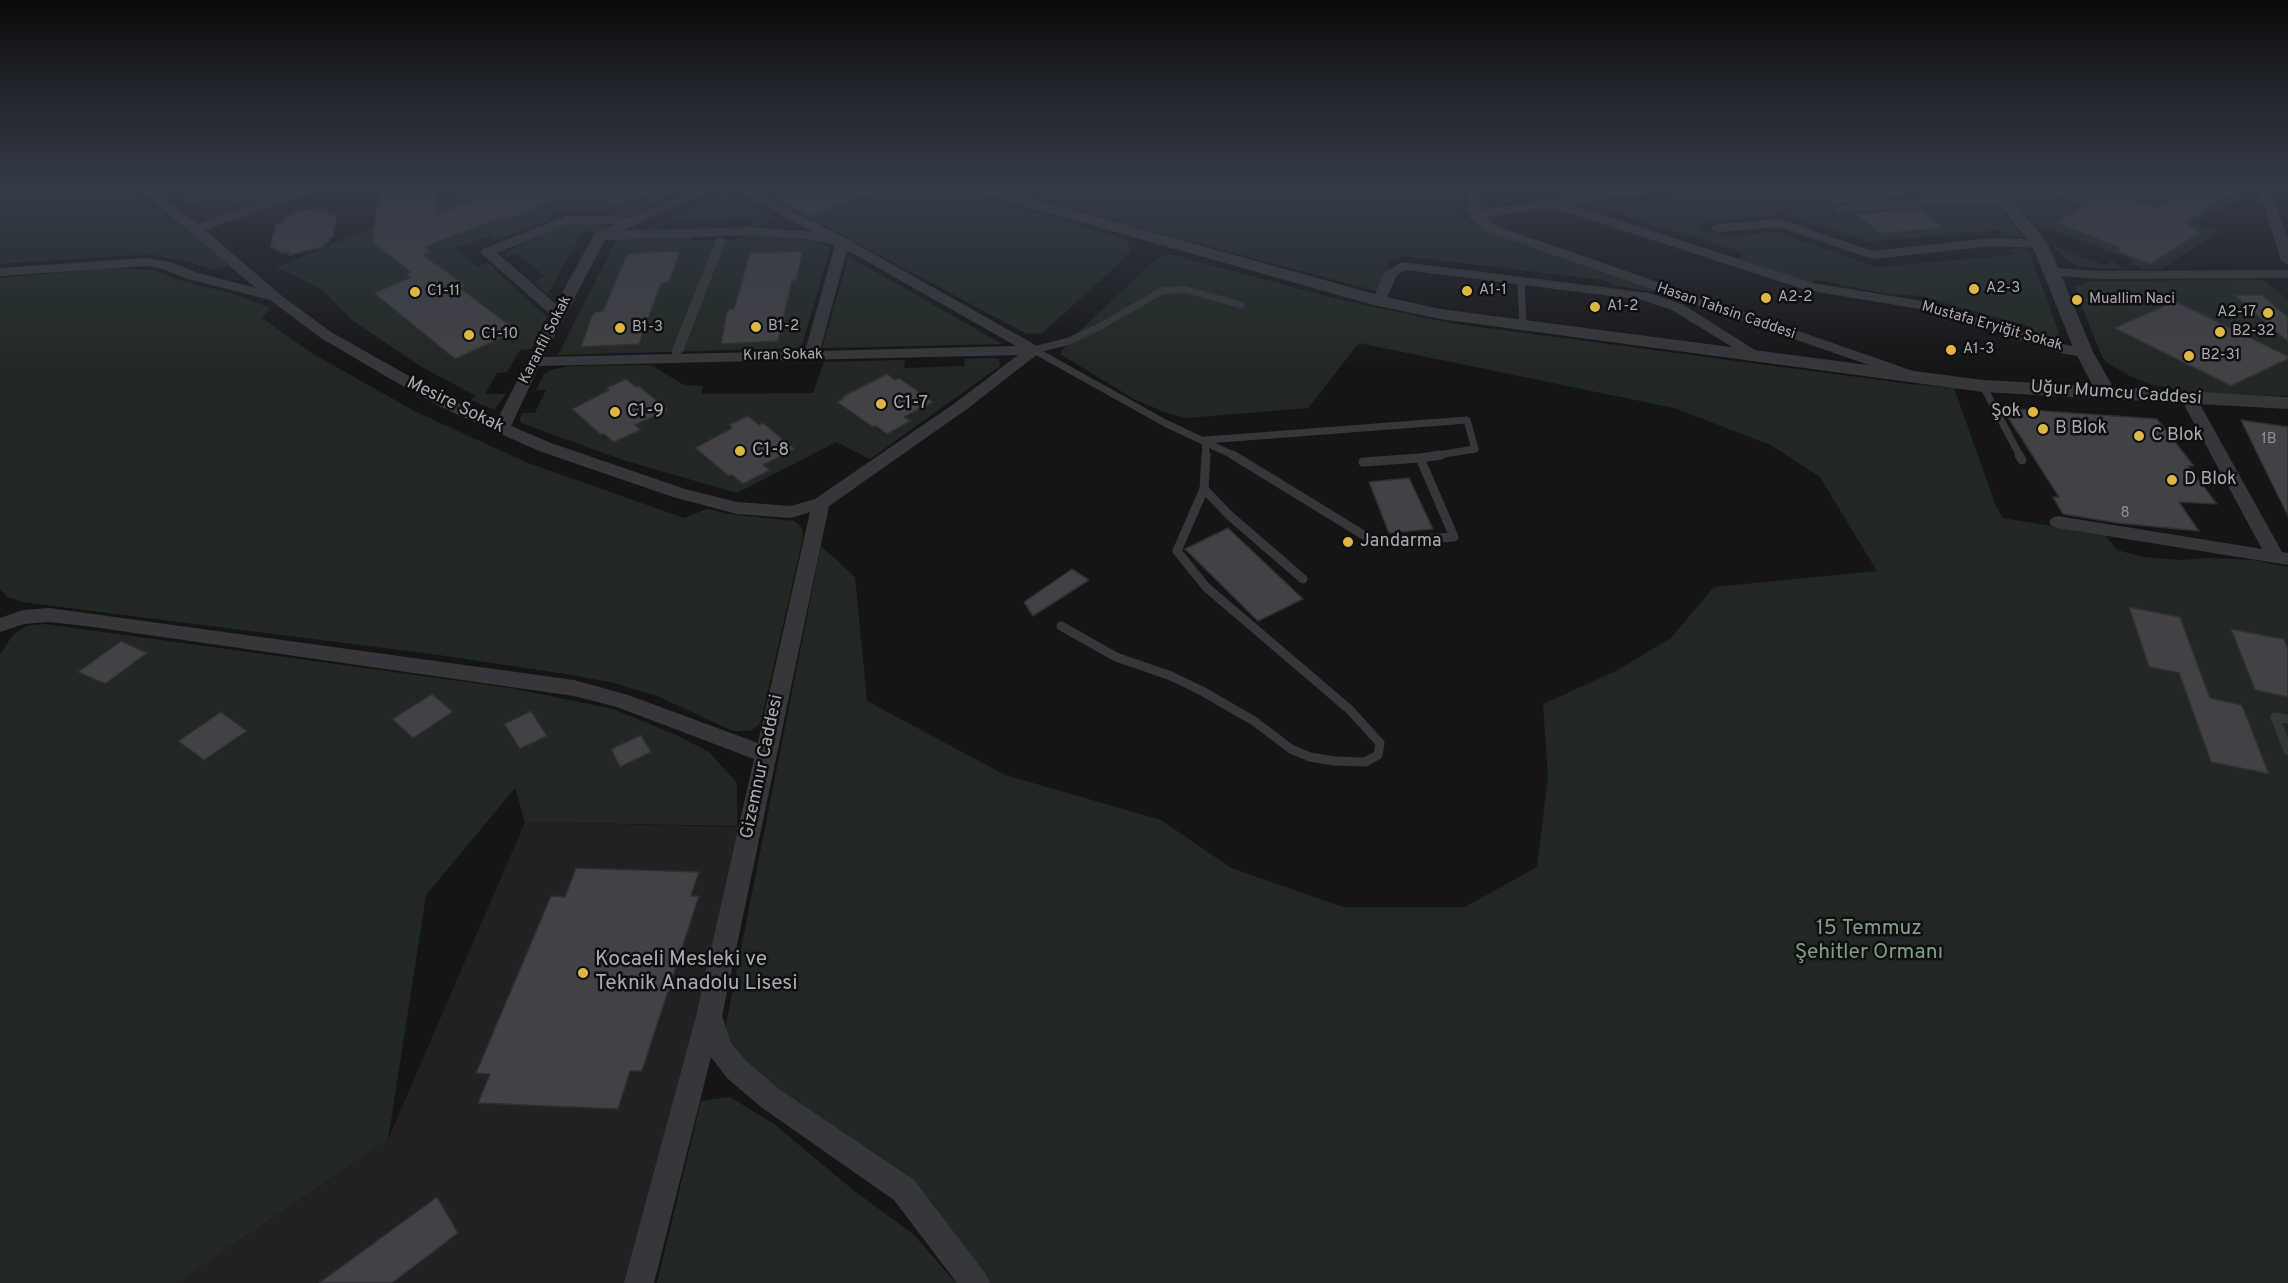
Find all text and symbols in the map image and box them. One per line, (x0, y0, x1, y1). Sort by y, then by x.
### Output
street label: Hasan Tahsin Caddesi (1654, 280, 1798, 344)
place label: A2-3 (1986, 280, 2020, 298)
place label: A1-1 (1479, 282, 1507, 300)
marker: A2-3 (1967, 282, 1981, 296)
place label: C1-11 (427, 283, 460, 301)
marker: A1-1 (1460, 284, 1474, 298)
marker: C1-11 (408, 285, 422, 299)
place label: A2-2 (1778, 289, 1813, 307)
marker: A2-2 (1759, 291, 1773, 305)
place label: Muallim Naci (2089, 291, 2175, 309)
street label: Karanfil Sokak (516, 293, 576, 387)
marker: Muallim Naci (2070, 293, 2084, 307)
place label: A1-2 (1607, 298, 1638, 316)
street label: Mustafa Eryiğit Sokak (1919, 298, 2065, 356)
marker: A1-2 (1588, 300, 1602, 314)
place label: A2-17 (2217, 304, 2256, 322)
marker: A2-17 (2261, 306, 2275, 320)
place label: B1-2 (768, 318, 799, 336)
place label: B1-3 (632, 319, 663, 337)
marker: B1-2 (749, 320, 763, 334)
marker: B1-3 (613, 321, 627, 335)
place label: B2-32 (2232, 323, 2275, 341)
marker: B2-32 (2213, 325, 2227, 339)
place label: C1-10 (481, 326, 518, 344)
marker: C1-10 (462, 328, 476, 342)
place label: A1-3 (1963, 341, 1994, 359)
marker: A1-3 (1944, 343, 1958, 357)
street label: Kıran Sokak (743, 346, 823, 366)
place label: B2-31 (2201, 347, 2240, 365)
marker: B2-31 (2182, 349, 2196, 363)
street label: Mesire Sokak (403, 373, 507, 439)
street label: Uğur Mumcu Caddesi (2030, 377, 2202, 411)
place label: C1-7 (893, 393, 928, 415)
marker: C1-7 (874, 397, 888, 411)
place label: C1-9 (627, 401, 664, 423)
place label: Şok (1991, 401, 2021, 423)
marker: C1-9 (608, 405, 622, 419)
marker: Şok (2026, 405, 2040, 419)
place label: B Blok (2055, 418, 2107, 440)
marker: B Blok (2036, 422, 2050, 436)
place label: C Blok (2151, 425, 2203, 447)
marker: C Blok (2132, 429, 2146, 443)
house number: 1B (2261, 431, 2277, 449)
place label: C1-8 (752, 440, 789, 462)
marker: C1-8 (733, 444, 747, 458)
place label: D Blok (2184, 469, 2237, 491)
marker: D Blok (2165, 473, 2179, 487)
house number: 8 (2120, 505, 2130, 523)
place label: Jandarma (1360, 531, 1441, 553)
marker: Jandarma (1341, 535, 1355, 549)
street label: Gizemnur Caddesi (737, 693, 789, 841)
park label: 15 Temmuz Şehitler Ormanı (1795, 917, 1943, 967)
place label: Kocaeli Mesleki ve Teknik Anadolu Lisesi (595, 948, 798, 998)
marker: Kocaeli Mesleki ve Teknik Anadolu Lisesi (576, 966, 590, 980)

